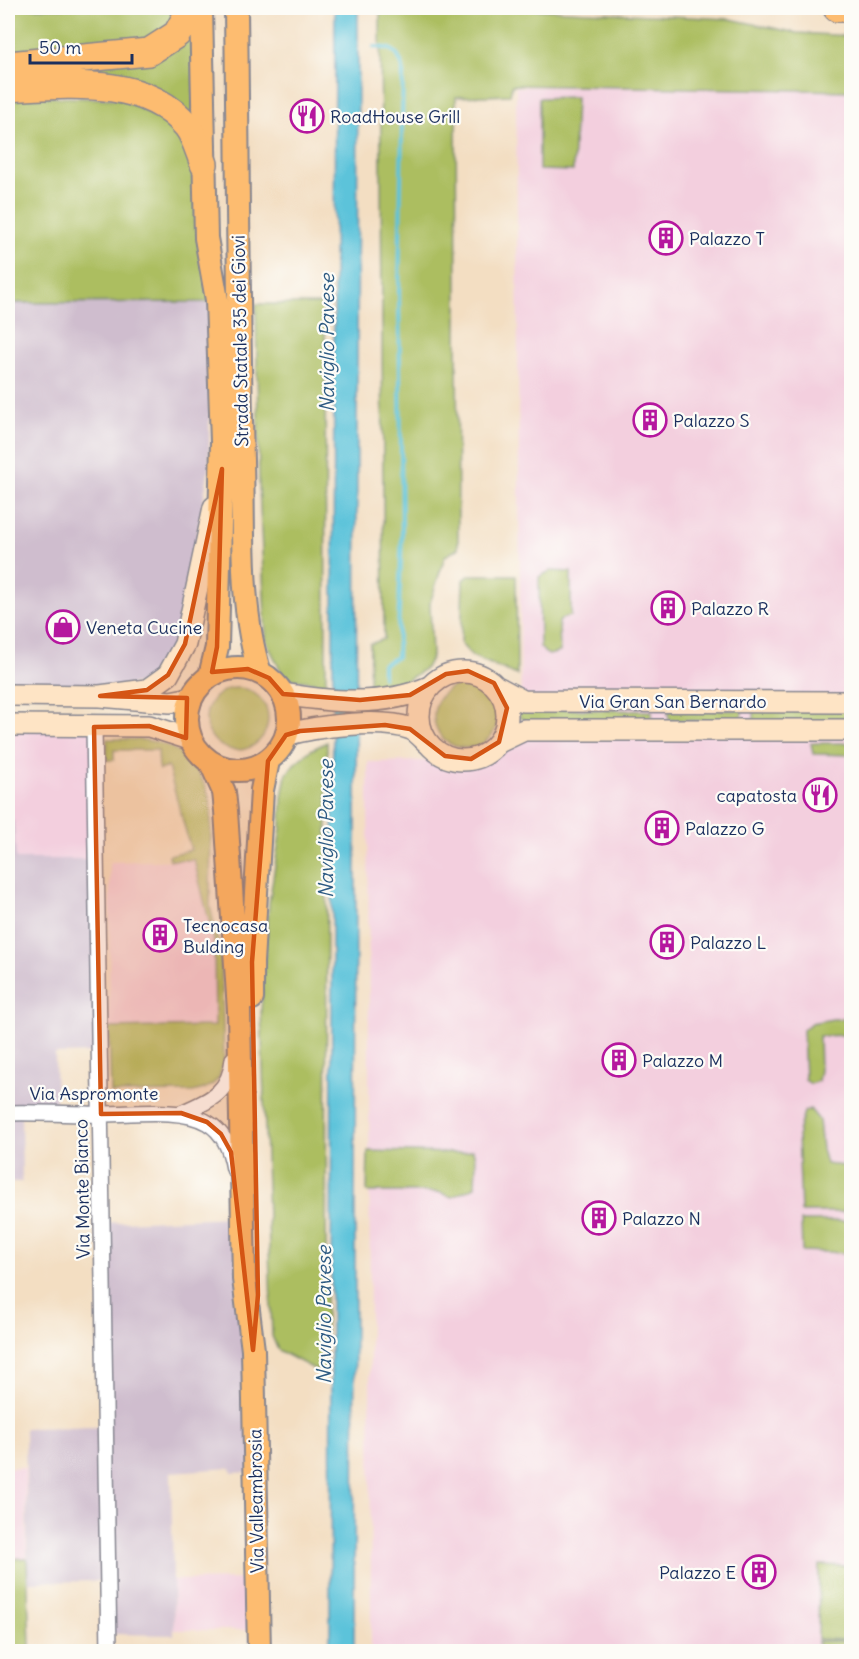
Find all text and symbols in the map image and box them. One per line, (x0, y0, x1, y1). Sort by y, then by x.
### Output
scale bar (30, 27, 132, 65)
text: 50 m (39, 36, 81, 59)
restaurant icon: RoadHouse Grill (289, 98, 325, 134)
place label: RoadHouse Grill (330, 105, 460, 128)
building icon: Palazzo T (648, 220, 684, 256)
place label: Palazzo T (689, 227, 765, 250)
street label: Strada Statale 35 dei Giovi (227, 235, 253, 447)
water label: Naviglio Pavese (314, 272, 339, 412)
building icon: Palazzo S (632, 402, 668, 438)
place label: Palazzo S (673, 409, 749, 432)
building icon: Palazzo R (650, 590, 686, 626)
place label: Palazzo R (691, 597, 769, 620)
shop icon: Veneta Cucine (45, 609, 81, 645)
place label: Veneta Cucine (86, 616, 202, 639)
street label: Via Gran San Bernardo (579, 690, 767, 713)
water label: Naviglio Pavese (313, 758, 338, 898)
restaurant icon: capatosta (802, 777, 838, 813)
place label: capatosta (716, 784, 797, 807)
building icon: Palazzo G (644, 810, 680, 846)
place label: Palazzo G (685, 817, 764, 840)
place label: Tecnocasa Bulding (183, 914, 268, 958)
building icon: Tecnocasa Bulding (142, 917, 178, 953)
building icon: Palazzo L (649, 924, 685, 960)
place label: Palazzo L (690, 931, 766, 954)
building icon: Palazzo M (601, 1042, 637, 1078)
place label: Palazzo M (642, 1049, 723, 1072)
street label: Via Aspromonte (30, 1082, 158, 1105)
street label: Via Monte Bianco (69, 1119, 95, 1259)
building icon: Palazzo N (581, 1200, 617, 1236)
place label: Palazzo N (622, 1207, 701, 1230)
water label: Naviglio Pavese (311, 1244, 336, 1384)
street label: Via Valleambrosia (243, 1429, 269, 1573)
building icon: Palazzo E (741, 1554, 777, 1590)
place label: Palazzo E (659, 1561, 736, 1584)

